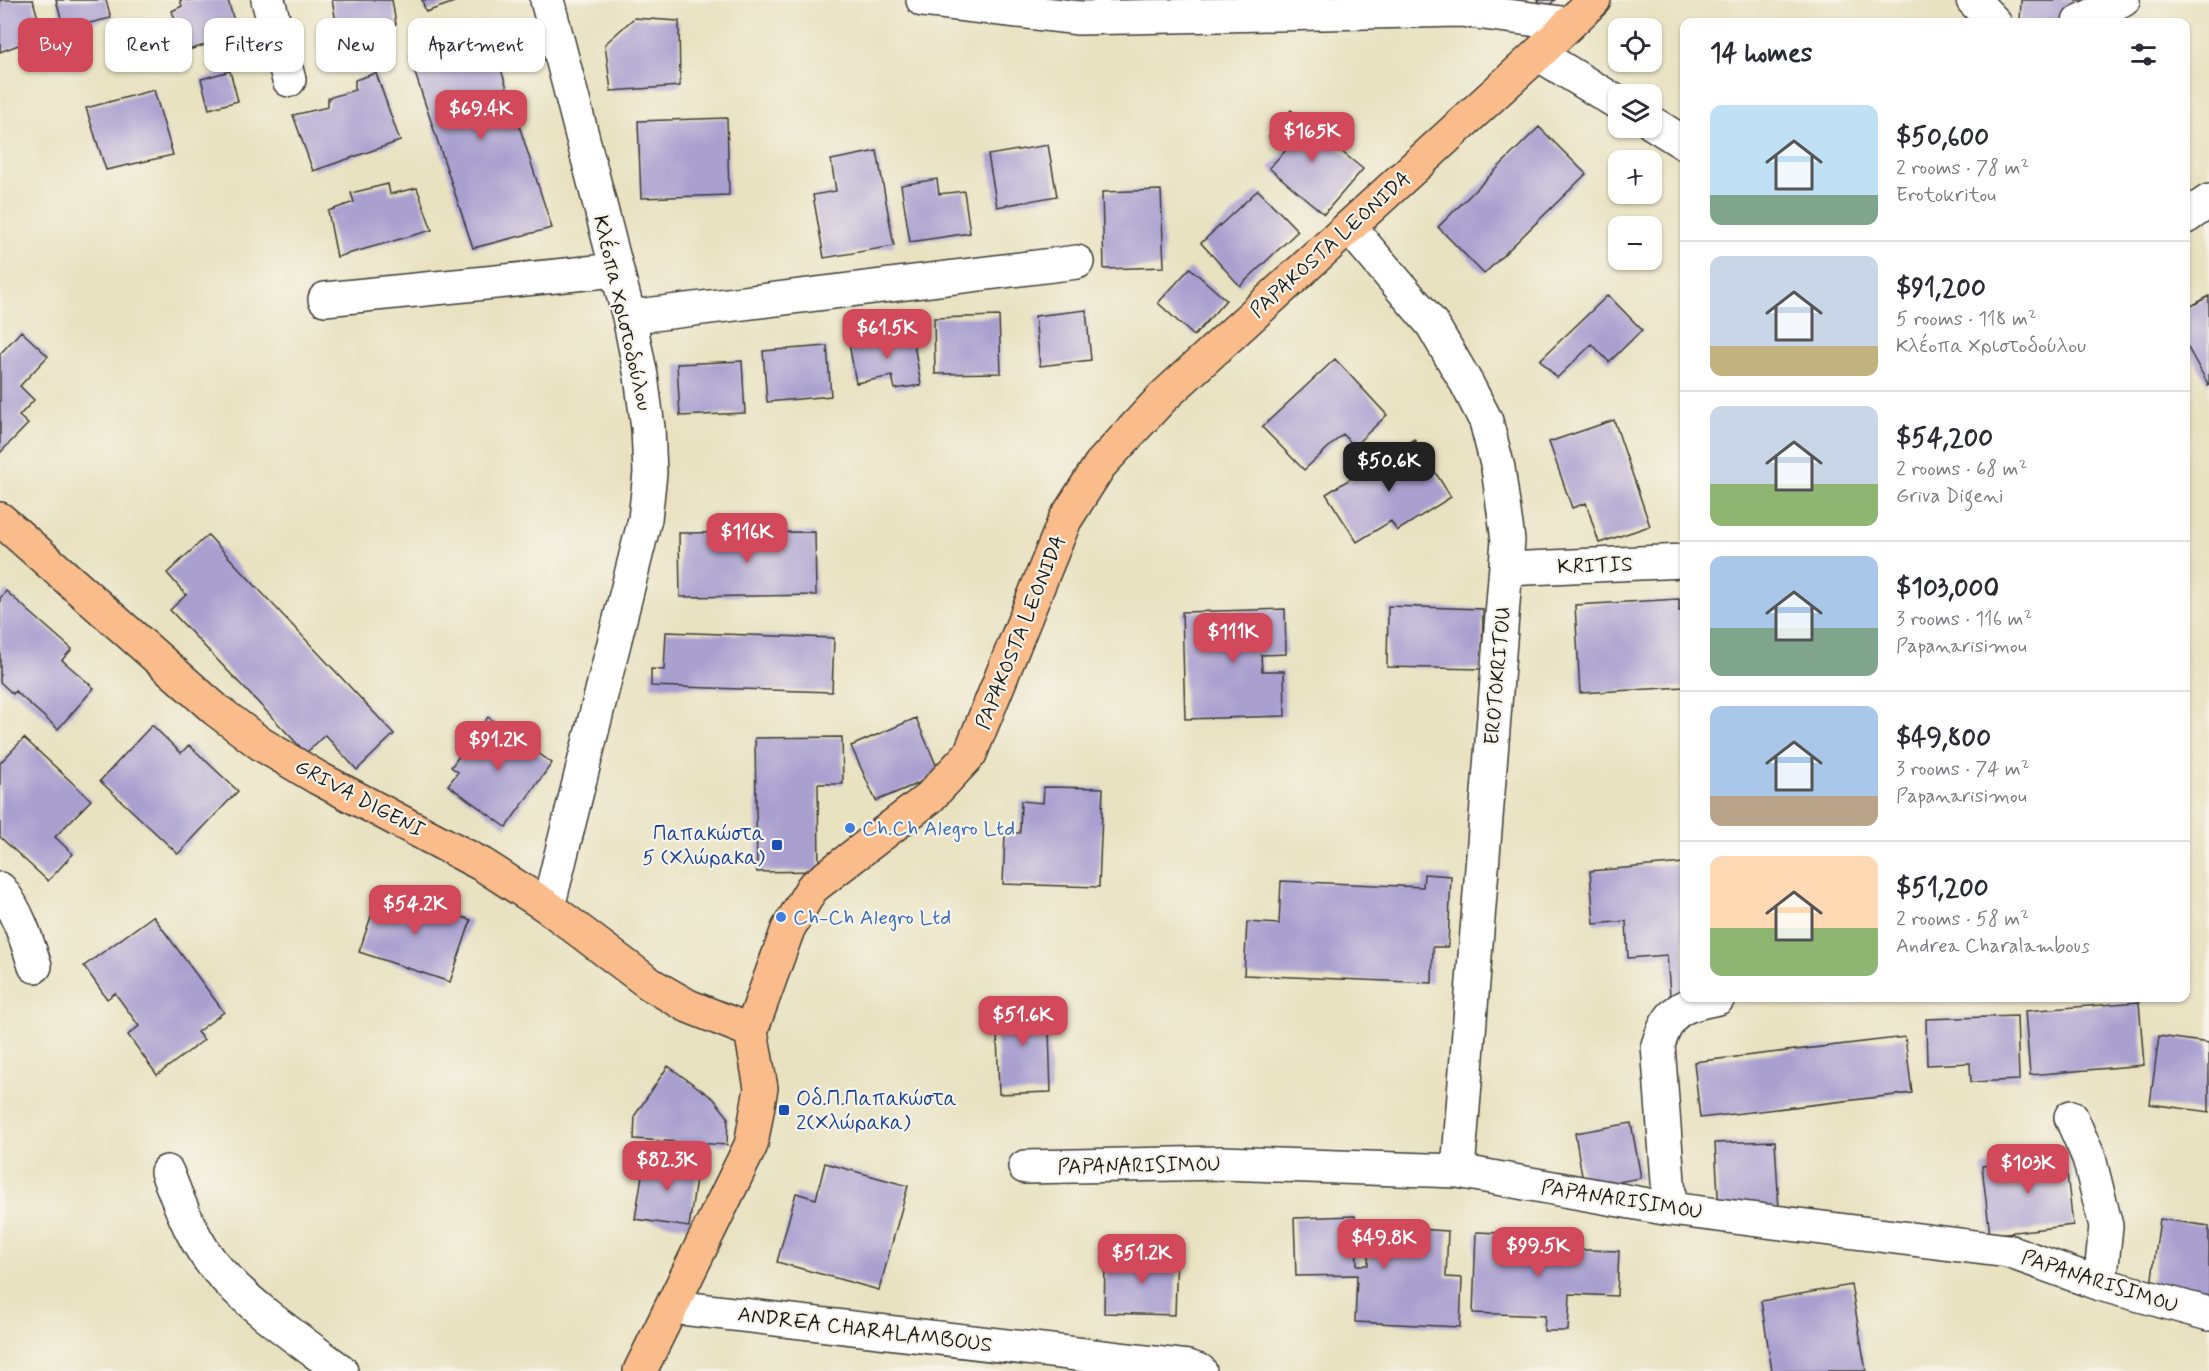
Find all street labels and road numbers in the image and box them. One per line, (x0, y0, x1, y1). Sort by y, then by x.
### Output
street label: PAPAKOSTA LEONIDA (1244, 165, 1417, 325)
street label: Κλέοπα Χριστοδούλου (586, 213, 659, 414)
street label: PAPAKOSTA LEONIDA (969, 531, 1073, 734)
street label: KRITIS (1557, 551, 1633, 581)
street label: EROTOKRITOU (1478, 606, 1518, 746)
street label: GRIVA DIGENI (290, 753, 429, 845)
street label: PAPANARISIMOU (1057, 1151, 1221, 1181)
street label: PAPANARISIMOU (1539, 1173, 1705, 1227)
street label: PAPANARISIMOU (2018, 1243, 2182, 1321)
street label: ANDREA CHARALAMBOUS (736, 1300, 994, 1360)

